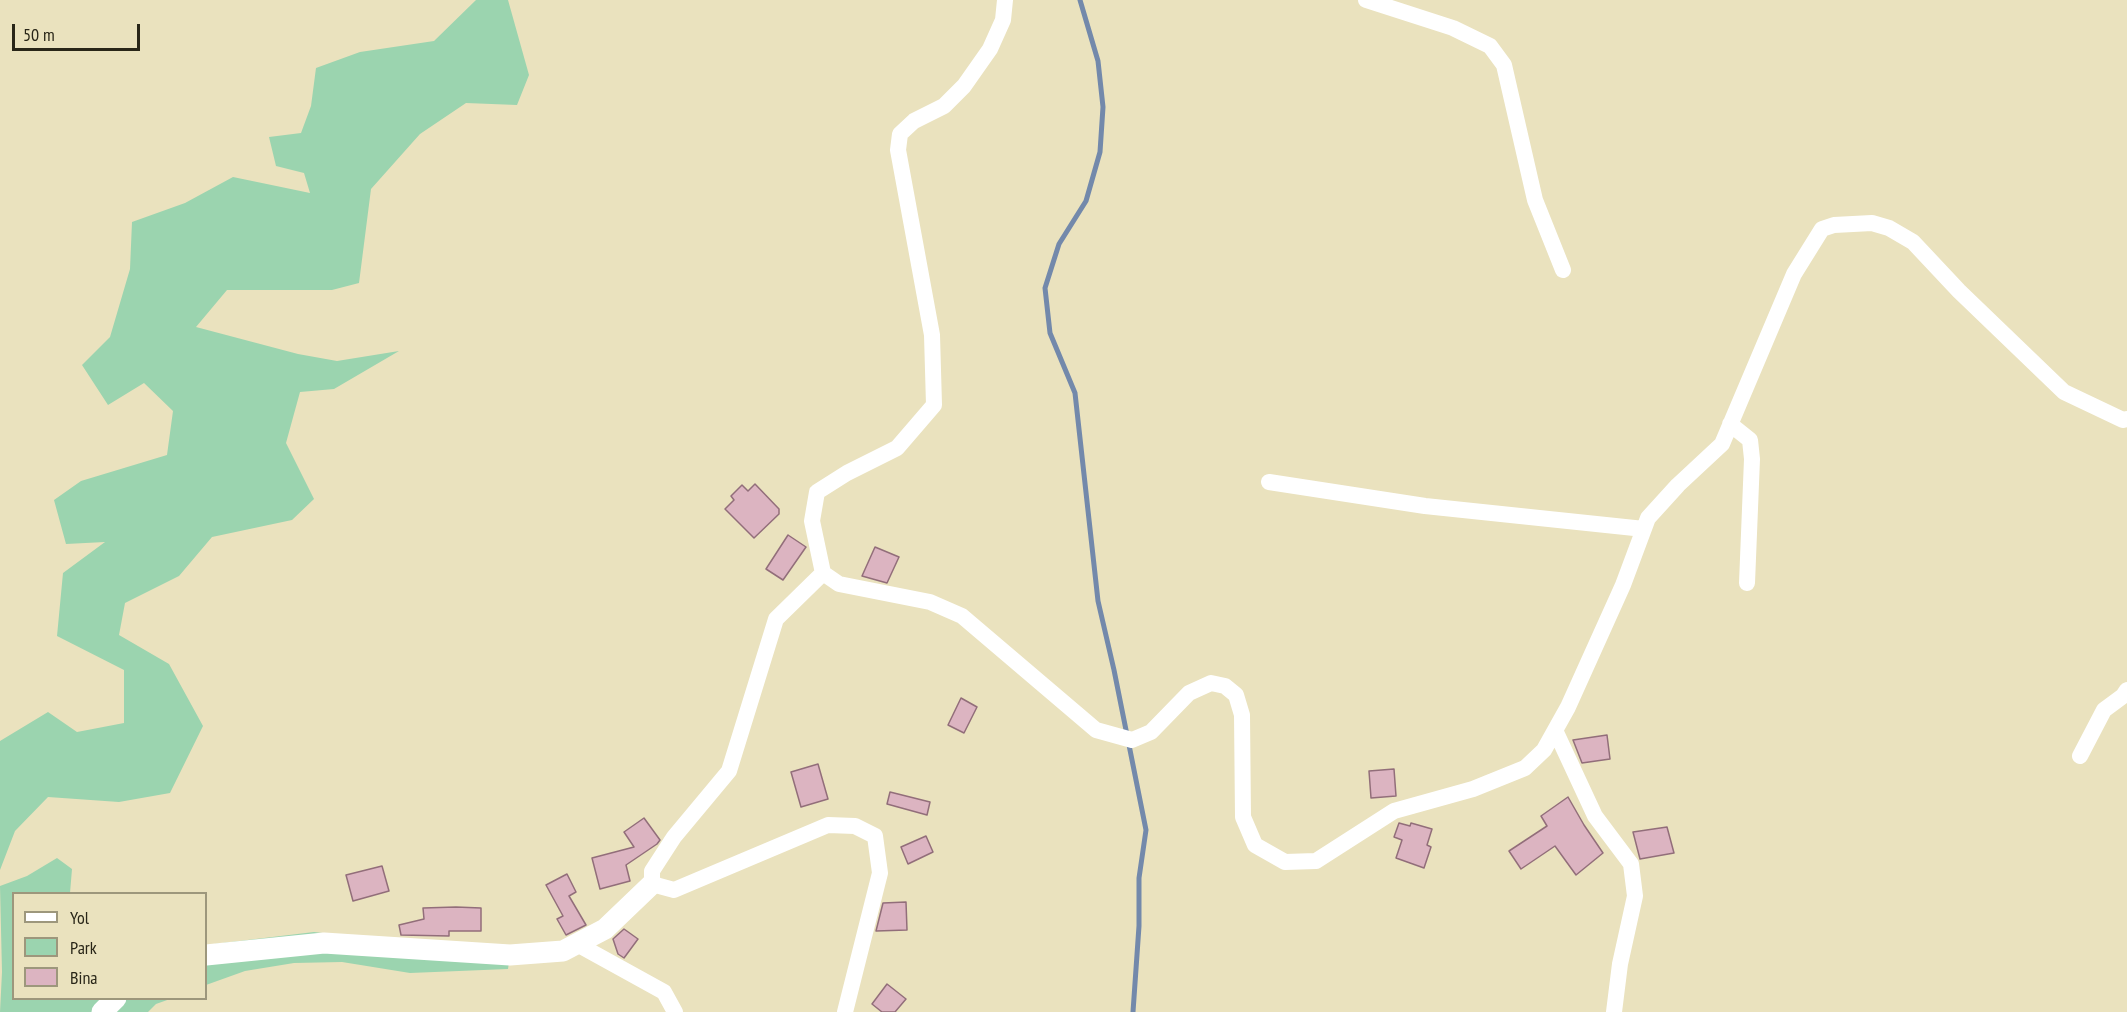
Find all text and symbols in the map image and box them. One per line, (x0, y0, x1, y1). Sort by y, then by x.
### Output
scale bar (15, 12, 142, 50)
text: 50 m (23, 23, 55, 46)
legend (12, 892, 207, 1000)
text: Yol (70, 906, 89, 929)
text: Park (70, 936, 97, 959)
text: Bina (70, 966, 98, 989)

